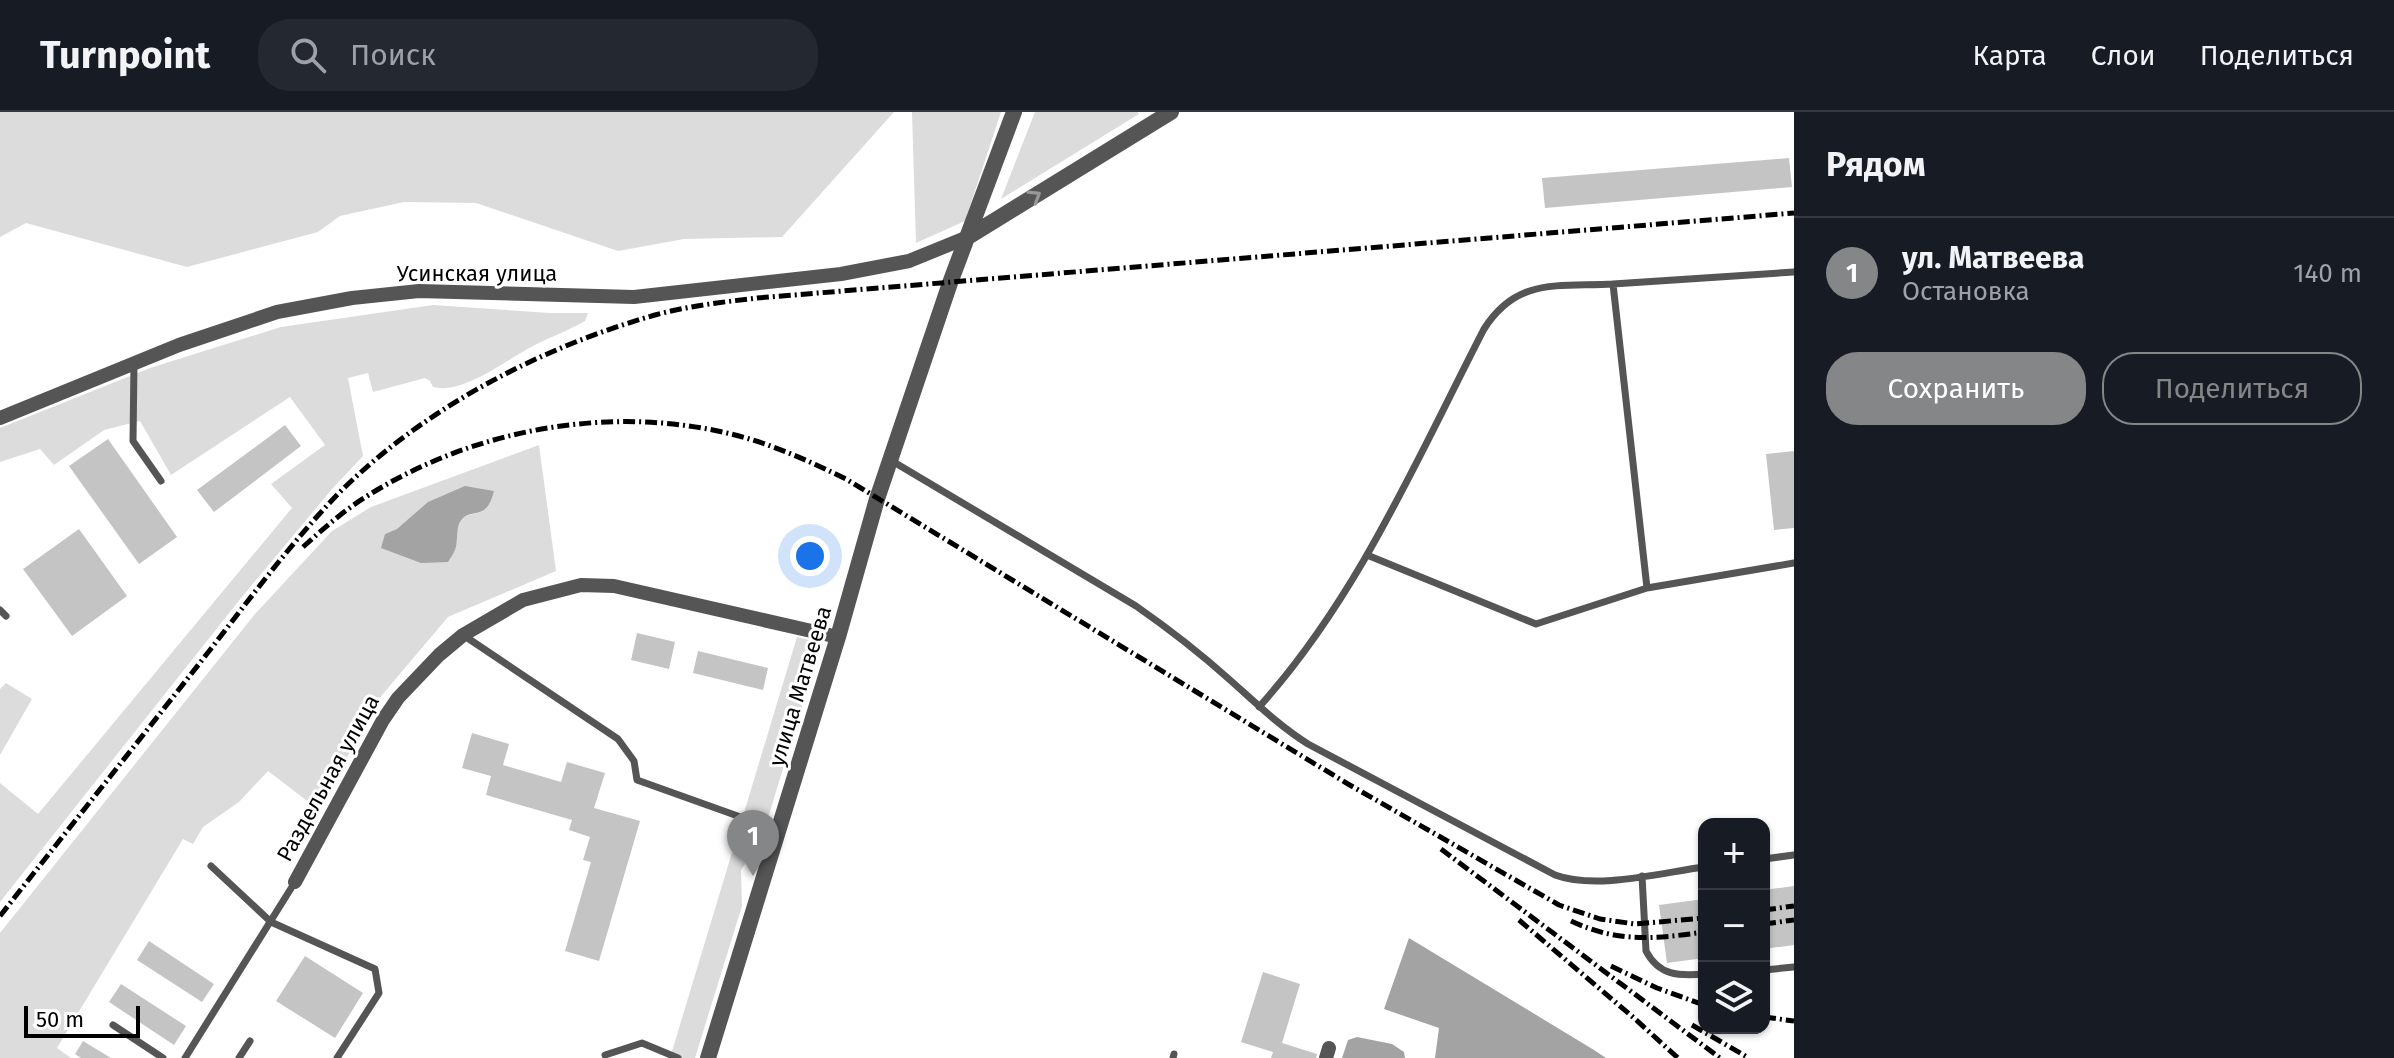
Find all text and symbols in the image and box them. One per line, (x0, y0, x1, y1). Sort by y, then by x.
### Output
search box (258, 19, 818, 91)
text: Turnpoint (40, 32, 210, 78)
icon: search (286, 33, 330, 77)
text: Поиск (350, 37, 436, 73)
text: Карта (1972, 39, 2047, 72)
text: Слои (2091, 39, 2156, 72)
text: Поделиться (2200, 39, 2354, 72)
text: Рядом (1826, 144, 1925, 185)
one-way arrow (1026, 191, 1040, 206)
text: ул. Матвеева (1902, 240, 2084, 276)
text: 1 (1846, 258, 1858, 289)
text: 140 m (2293, 258, 2362, 289)
street label: Усинская улица (397, 260, 557, 287)
text: Остановка (1902, 276, 2030, 307)
button: Сохранить (1826, 352, 2086, 425)
button: Поделиться (2102, 352, 2362, 425)
your location (790, 536, 830, 576)
street label: улица Матвеева (763, 603, 837, 769)
street label: Раздельная улица (271, 690, 385, 866)
pin: 1 (727, 810, 779, 876)
map controls (1698, 818, 1770, 1034)
button: + (1698, 818, 1770, 890)
button: − (1698, 890, 1770, 962)
button: layers (1698, 962, 1770, 1034)
scale bar (24, 1002, 140, 1038)
text: 50 m (36, 1006, 84, 1033)

